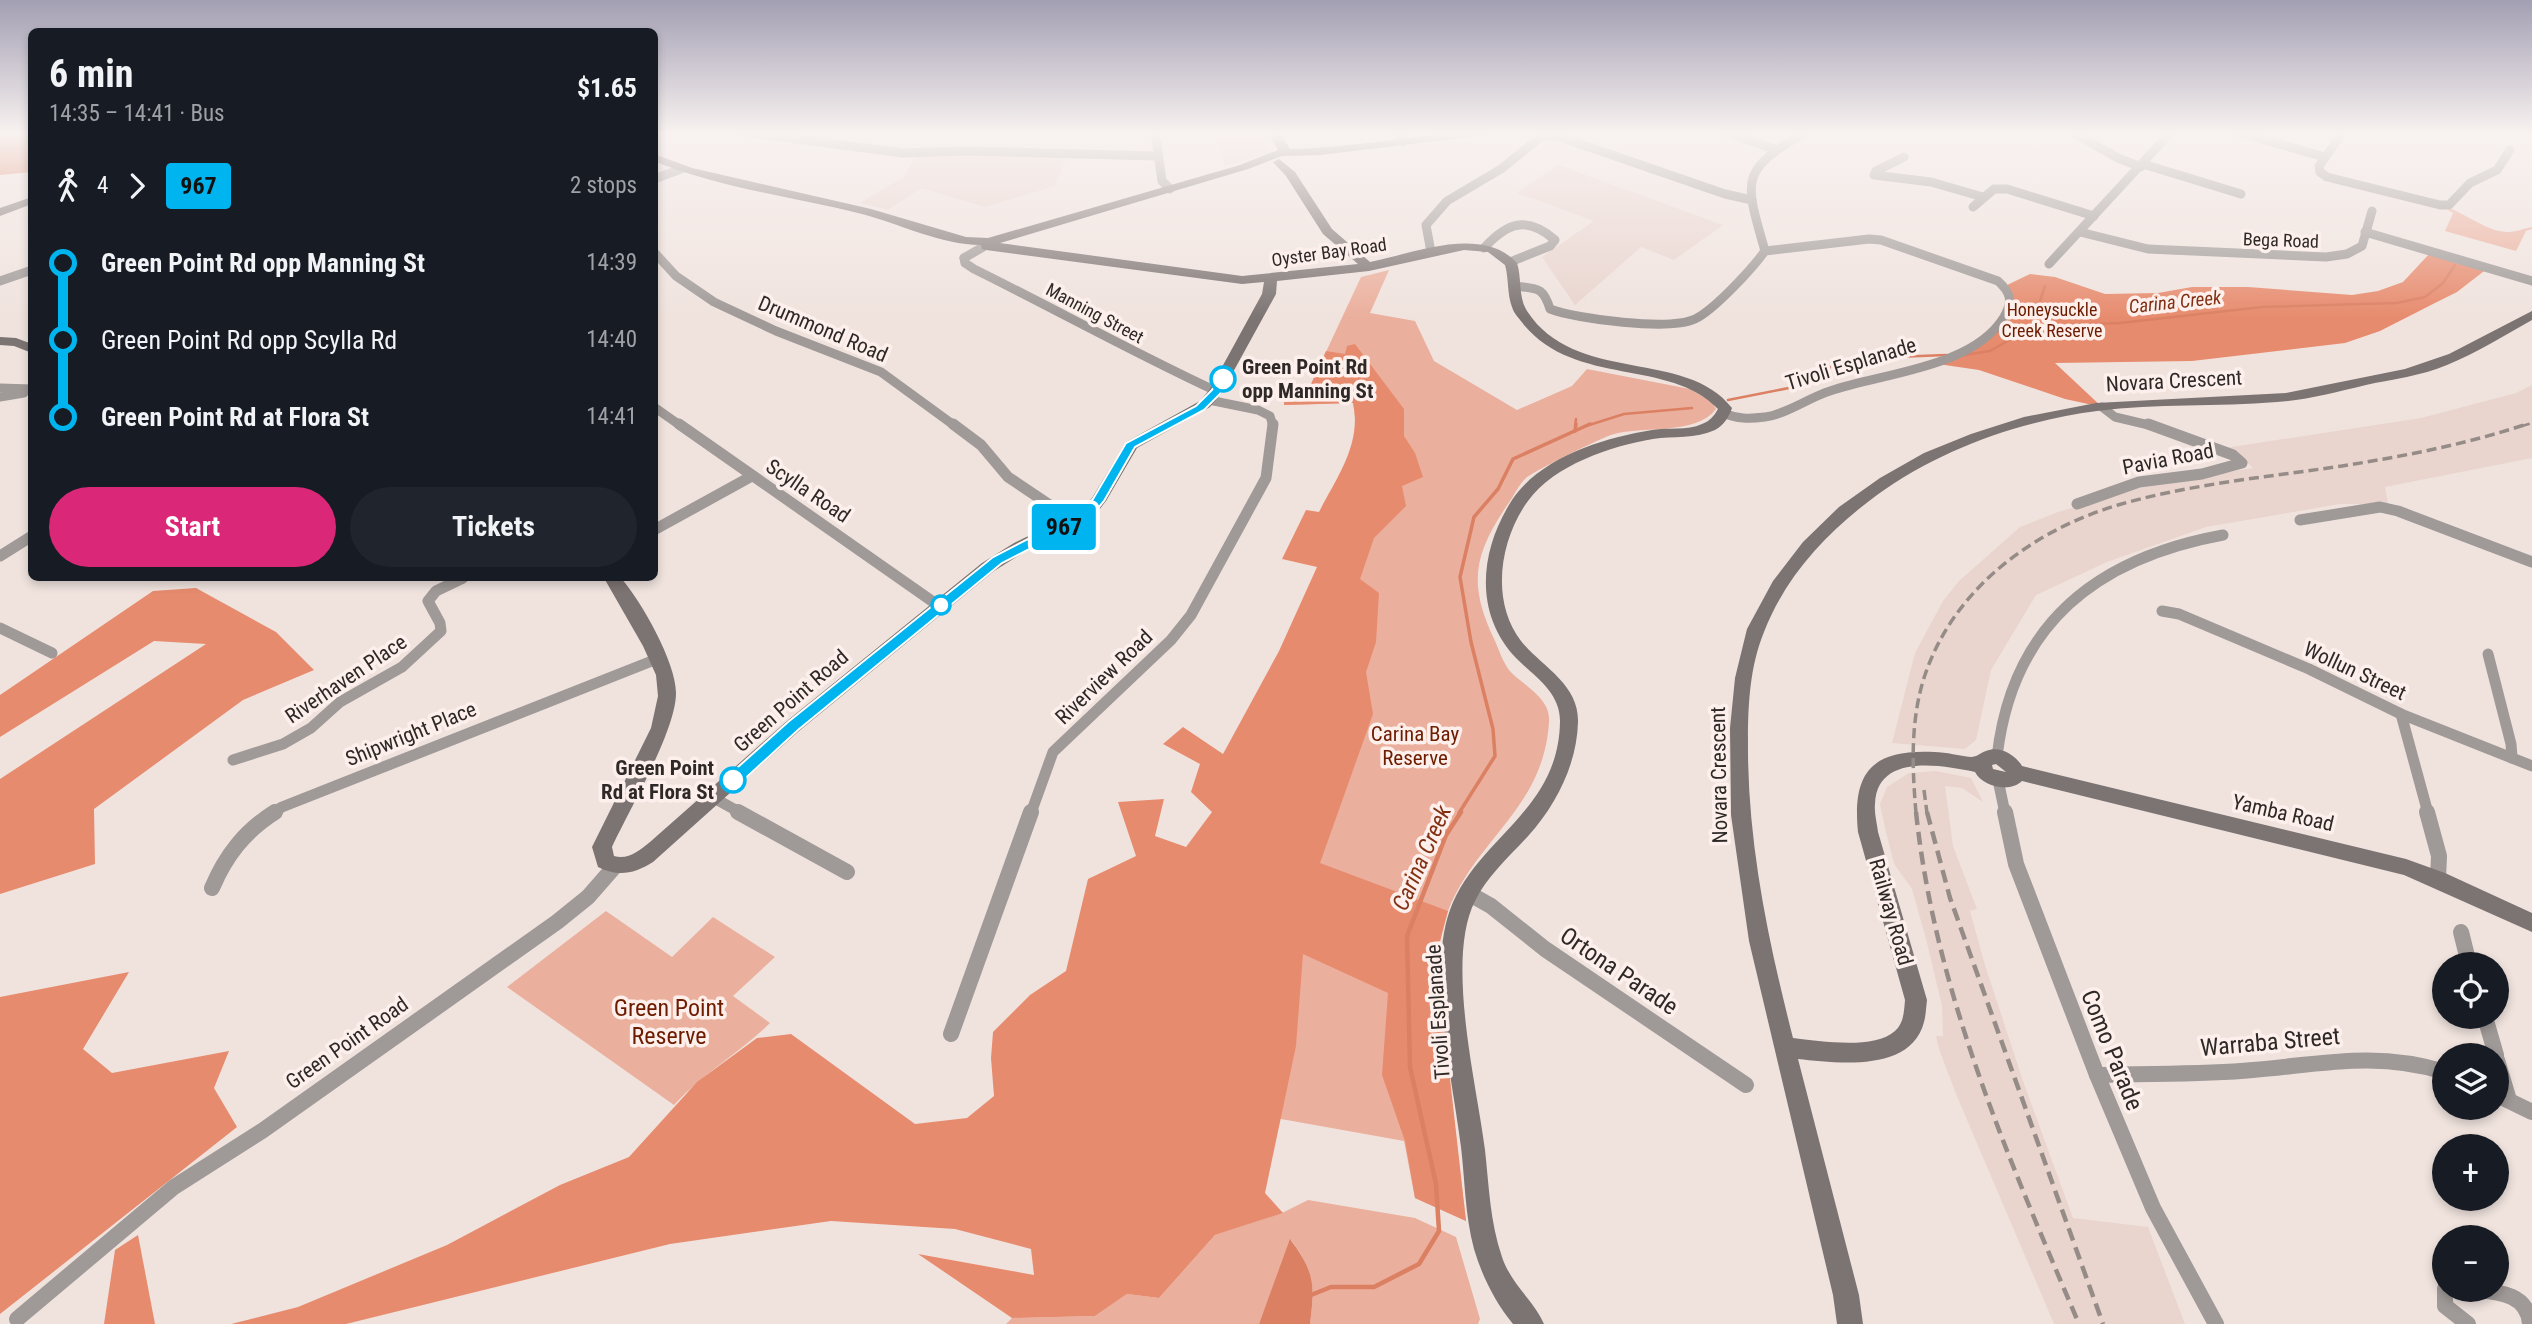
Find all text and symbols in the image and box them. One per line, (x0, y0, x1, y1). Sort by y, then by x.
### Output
text: 6 min (49, 52, 133, 96)
text: $1.65 (577, 73, 637, 103)
text: 14:35 – 14:41 · Bus (49, 100, 225, 127)
icon: walk (49, 167, 87, 205)
icon: forward (118, 167, 156, 205)
text: 4 (97, 172, 108, 199)
text: 967 (180, 172, 217, 200)
text: 2 stops (570, 172, 637, 199)
street label: Bega Road (2243, 228, 2319, 252)
street label: Oyster Bay Road (1270, 234, 1388, 270)
text: Green Point Rd opp Manning St (101, 248, 425, 278)
text: 14:39 (586, 249, 637, 276)
street label: Manning Street (1043, 278, 1147, 348)
water label: Carina Creek (2128, 286, 2223, 318)
street label: Drummond Road (755, 291, 891, 367)
park label: Honeysuckle Creek Reserve (2002, 299, 2102, 341)
text: Green Point Rd opp Scylla Rd (101, 325, 397, 355)
text: 14:40 (586, 326, 637, 353)
street label: Tivoli Esplanade (1783, 333, 1919, 395)
place label: Green Point Rd opp Manning St (1242, 355, 1373, 403)
street label: Novara Crescent (2105, 365, 2243, 397)
marker: Green Point Rd opp Manning St (1210, 366, 1236, 392)
text: Green Point Rd at Flora St (101, 402, 369, 432)
text: 14:41 (586, 403, 637, 430)
street label: Pavia Road (2120, 438, 2216, 480)
street label: Scylla Road (761, 454, 855, 528)
button: Start (49, 487, 336, 567)
button: Tickets (350, 487, 637, 567)
line badge: 967 (1024, 504, 1104, 550)
text: 967 (1046, 513, 1082, 541)
unlabelled marker (931, 595, 951, 615)
street label: Riverview Road (1051, 625, 1157, 729)
street label: Riverhaven Place (281, 630, 411, 728)
street label: Wollun Street (2300, 637, 2410, 705)
street label: Green Point Road (729, 645, 853, 757)
street label: Shipwright Place (342, 697, 480, 771)
street label: Novara Crescent (1706, 706, 1732, 844)
park label: Carina Bay Reserve (1371, 722, 1459, 770)
place label: Green Point Rd at Flora St (601, 756, 714, 804)
marker: Green Point Rd at Flora St (720, 767, 746, 793)
street label: Yamba Road (2230, 790, 2336, 836)
water label: Carina Creek (1387, 800, 1458, 915)
street label: Railway Road (1864, 856, 1918, 968)
street label: Ortona Parade (1555, 921, 1683, 1021)
street label: Tivoli Esplanade (1421, 944, 1455, 1080)
map controls (2432, 952, 2509, 1302)
button: locate (2432, 952, 2509, 1029)
street label: Como Parade (2075, 986, 2149, 1114)
street label: Green Point Road (281, 992, 413, 1094)
park label: Green Point Reserve (614, 994, 724, 1050)
street label: Warraba Street (2199, 1022, 2341, 1062)
button: layers (2432, 1043, 2509, 1120)
button: + (2432, 1134, 2509, 1211)
button: − (2432, 1225, 2509, 1302)

